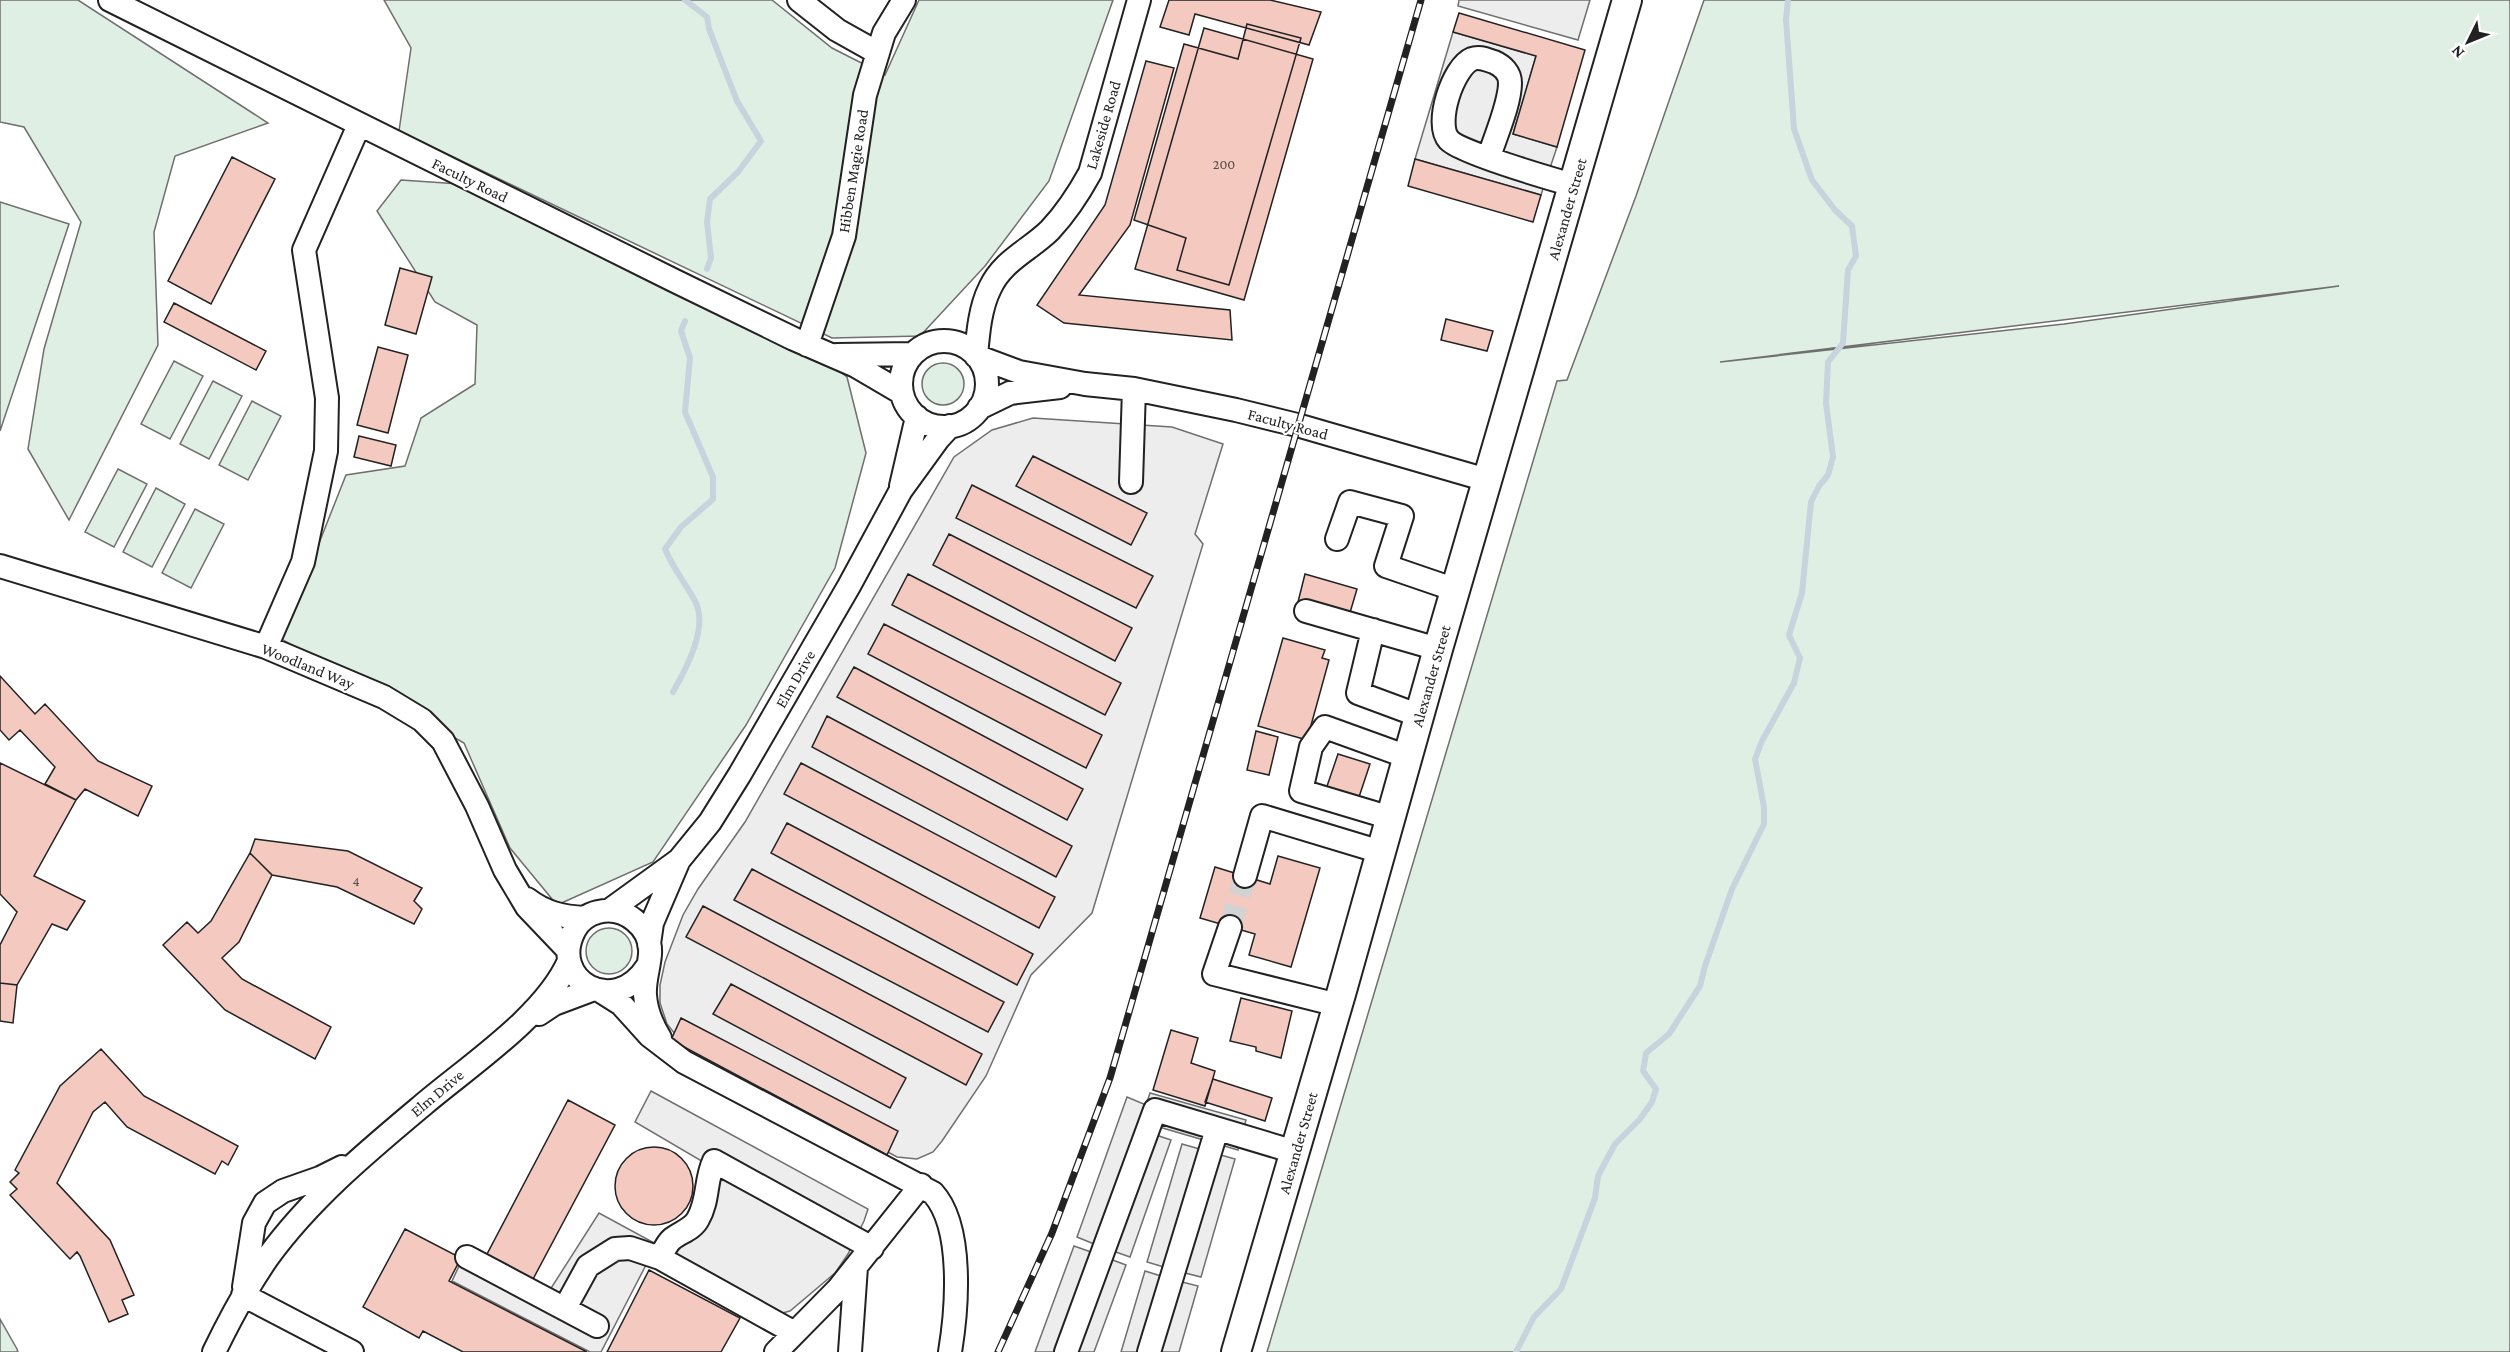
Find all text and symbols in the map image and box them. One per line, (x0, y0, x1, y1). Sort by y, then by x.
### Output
north arrow (2438, 12, 2498, 72)
text: N (2447, 42, 2467, 62)
street label: Lakeside Road (1082, 78, 1124, 171)
street label: Hibben Magie Road (835, 107, 872, 234)
street label: Faculty Road (429, 154, 511, 207)
street label: Alexander Street (1544, 155, 1590, 262)
house number: 200 (1213, 156, 1235, 172)
street label: Faculty Road (1246, 405, 1330, 444)
street label: Alexander Street (1408, 622, 1454, 729)
street label: Woodland Way (259, 640, 357, 694)
street label: Elm Drive (772, 647, 818, 711)
house number: 4 (352, 873, 360, 889)
street label: Elm Drive (407, 1066, 467, 1120)
street label: Alexander Street (1275, 1089, 1321, 1196)

